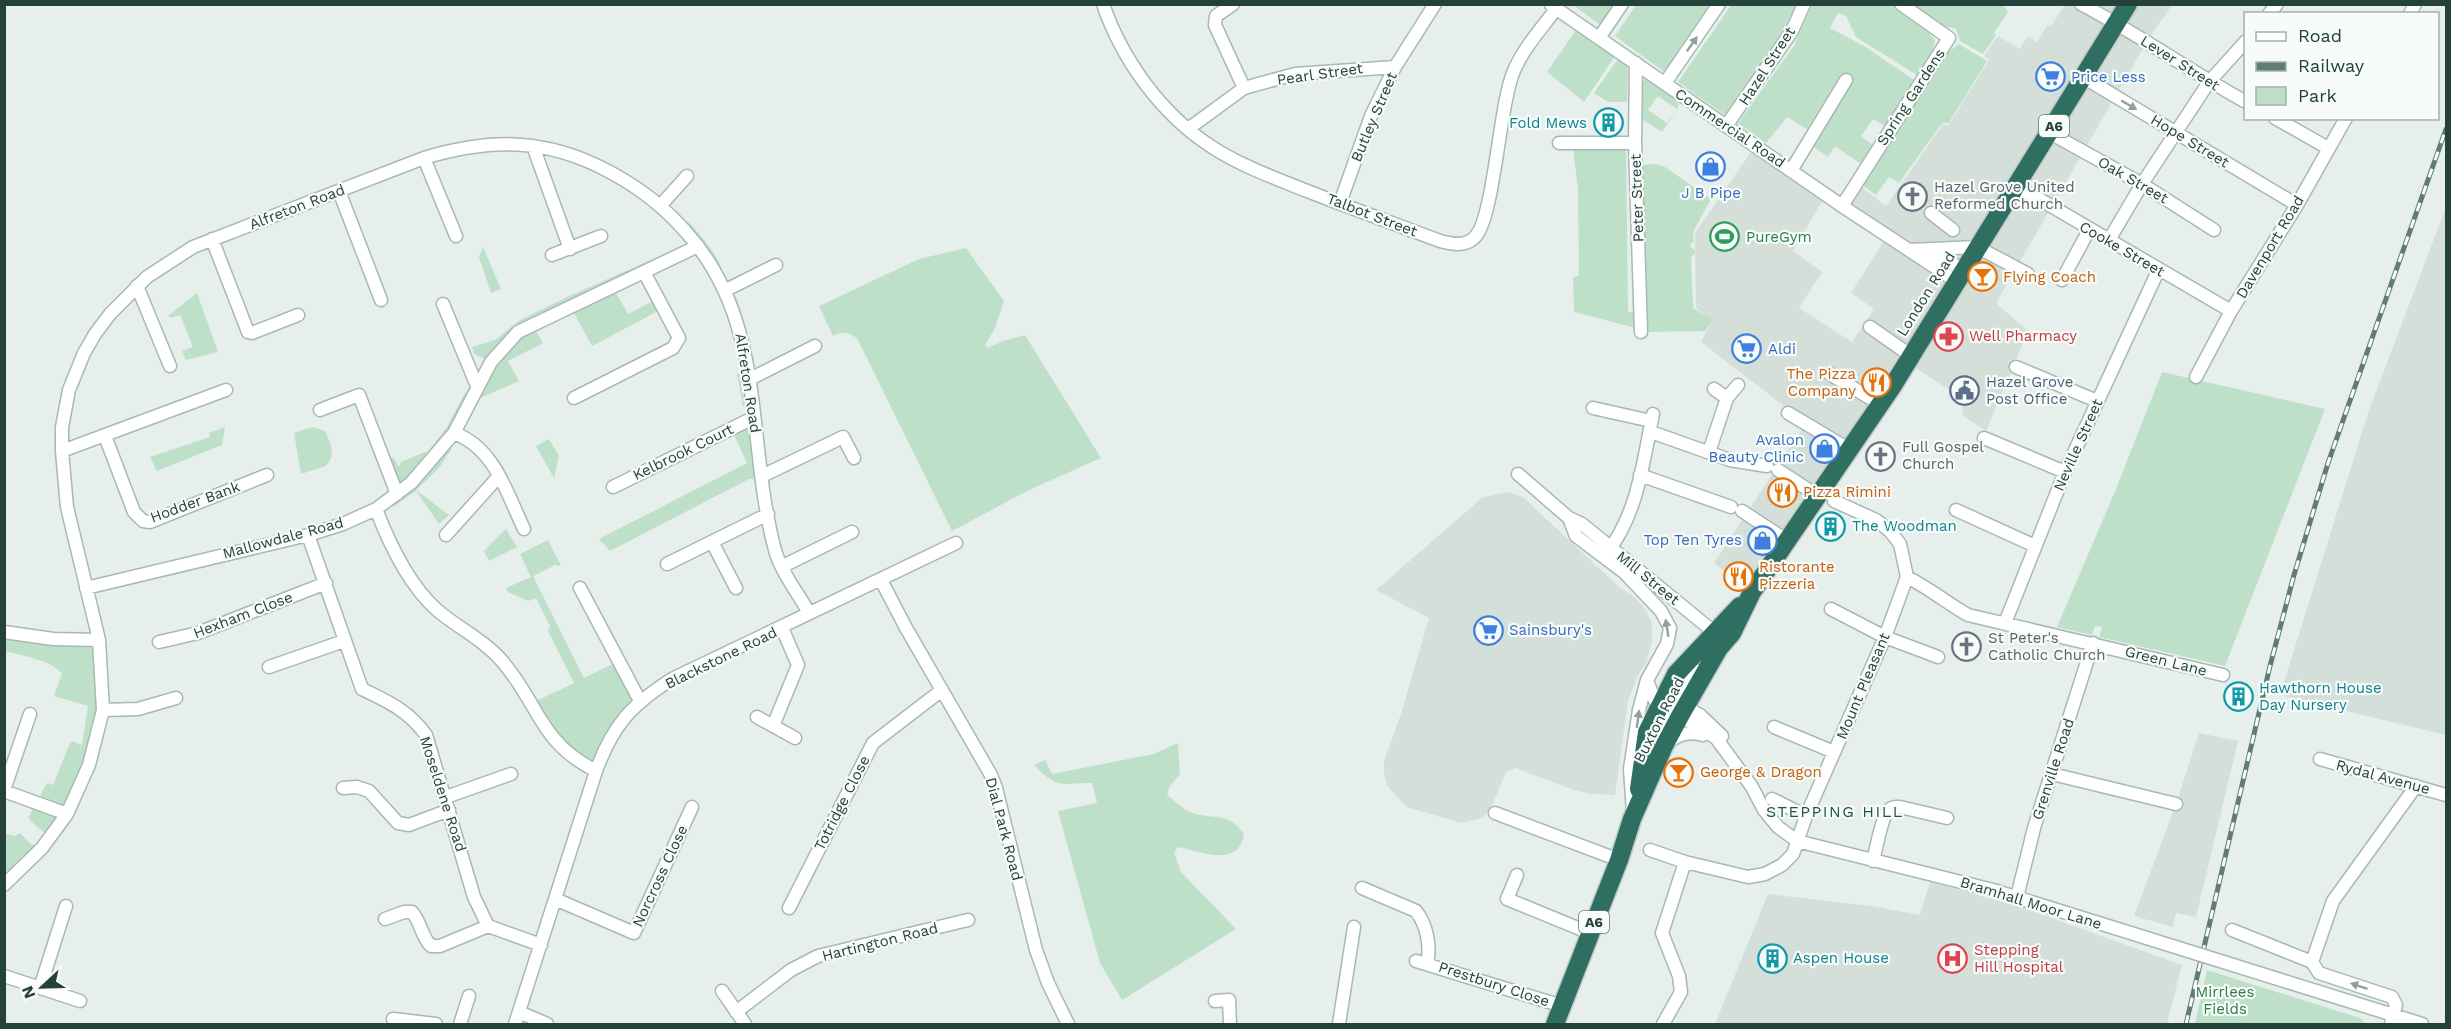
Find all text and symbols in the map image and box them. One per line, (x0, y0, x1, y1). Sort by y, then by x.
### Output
legend (2244, 12, 2439, 120)
street label: Hazel Street (1735, 23, 1800, 109)
text: Road (2298, 25, 2342, 46)
street label: Lever Street (2137, 32, 2223, 95)
one-way arrow (1686, 36, 1698, 52)
street label: Spring Gardens (1873, 45, 1949, 149)
text: Railway (2298, 55, 2365, 76)
street label: Pearl Street (1276, 59, 1365, 89)
supermarket icon: Price Less (2034, 61, 2066, 93)
place label: Price Less (2071, 68, 2146, 86)
street label: Butley Street (1347, 69, 1401, 165)
street label: Commercial Road (1671, 84, 1789, 172)
text: Park (2298, 85, 2337, 106)
one-way arrow (2121, 100, 2138, 110)
building icon: Fold Mews (1592, 107, 1624, 139)
street label: Hope Street (2148, 111, 2233, 172)
place label: Fold Mews (1509, 114, 1587, 132)
road number: A6 (2039, 115, 2069, 137)
shop icon: J B Pipe (1695, 150, 1727, 182)
street label: Peter Street (1626, 153, 1648, 243)
street label: Oak Street (2095, 153, 2172, 208)
place label: Hazel Grove United Reformed Church (1934, 178, 2075, 213)
church icon: Hazel Grove United Reformed Church (1897, 180, 1929, 212)
street label: Alfreton Road (247, 181, 347, 233)
place label: J B Pipe (1681, 184, 1741, 202)
street label: Talbot Street (1324, 189, 1420, 241)
street label: Davenport Road (2232, 192, 2308, 302)
street label: Cooke Street (2076, 217, 2168, 281)
sports icon: PureGym (1709, 221, 1741, 253)
place label: PureGym (1746, 228, 1812, 246)
street label: London Road (1893, 248, 1959, 340)
bar icon: Flying Coach (1966, 261, 1998, 293)
place label: Flying Coach (2003, 268, 2096, 286)
pharmacy icon: Well Pharmacy (1932, 320, 1964, 352)
place label: Well Pharmacy (1969, 327, 2077, 345)
street label: Alfreton Road (731, 332, 765, 434)
supermarket icon: Aldi (1731, 333, 1763, 365)
place label: Aldi (1768, 340, 1796, 358)
place label: The Pizza Company (1787, 365, 1857, 400)
restaurant icon: The Pizza Company (1861, 367, 1893, 399)
place label: Hazel Grove Post Office (1986, 373, 2073, 408)
public building icon: Hazel Grove Post Office (1949, 375, 1981, 407)
street label: Neville Street (2050, 395, 2107, 494)
street label: Kelbrook Court (630, 420, 737, 484)
place label: Avalon Beauty Clinic (1708, 431, 1804, 466)
shop icon: Avalon Beauty Clinic (1809, 433, 1841, 465)
place label: Full Gospel Church (1902, 438, 1984, 473)
church icon: Full Gospel Church (1865, 440, 1897, 472)
restaurant icon: Pizza Rimini (1766, 476, 1798, 508)
street label: Hodder Bank (148, 477, 243, 527)
place label: Pizza Rimini (1803, 483, 1891, 501)
building icon: The Woodman (1815, 510, 1847, 542)
street label: Mallowdale Road (221, 513, 345, 563)
place label: The Woodman (1852, 517, 1957, 535)
shop icon: Top Ten Tyres (1747, 524, 1779, 556)
place label: Top Ten Tyres (1643, 531, 1742, 549)
street label: Mill Street (1613, 547, 1684, 609)
place label: Ristorante Pizzeria (1759, 558, 1835, 593)
restaurant icon: Ristorante Pizzeria (1722, 560, 1754, 592)
street label: Hexham Close (191, 588, 295, 642)
supermarket icon: Sainsbury's (1472, 614, 1504, 646)
one-way arrow (1663, 618, 1672, 637)
place label: Sainsbury's (1509, 621, 1592, 639)
street label: Blackstone Road (662, 623, 780, 693)
street label: Mount Pleasant (1832, 629, 1894, 742)
place label: St Peter's Catholic Church (1988, 629, 2106, 664)
church icon: St Peter's Catholic Church (1951, 631, 1983, 663)
street label: Green Lane (2123, 642, 2209, 680)
street label: Buxton Road (1630, 674, 1688, 766)
place label: Hawthorn House Day Nursery (2259, 679, 2382, 714)
building icon: Hawthorn House Day Nursery (2222, 681, 2254, 713)
one-way arrow (1634, 709, 1643, 728)
street label: Grenville Road (2028, 716, 2078, 822)
street label: Moseldene Road (416, 734, 470, 854)
street label: Totridge Close (810, 752, 874, 854)
bar icon: George & Dragon (1663, 756, 1695, 788)
street label: Rydal Avenue (2334, 756, 2432, 798)
place label: George & Dragon (1700, 763, 1822, 781)
street label: Dial Park Road (982, 775, 1026, 883)
district label: STEPPING HILL (1766, 802, 1904, 821)
street label: Norcross Close (629, 822, 691, 930)
street label: Bramhall Moor Lane (1958, 873, 2104, 933)
road number: A6 (1579, 911, 1609, 933)
street label: Hartington Road (820, 919, 940, 965)
place label: Stepping Hill Hospital (1974, 941, 2064, 976)
building icon: Aspen House (1756, 942, 1788, 974)
hospital icon: Stepping Hill Hospital (1937, 943, 1969, 975)
place label: Aspen House (1793, 949, 1889, 967)
north arrow (12, 957, 72, 1017)
street label: Prestbury Close (1436, 958, 1552, 1010)
one-way arrow (2350, 981, 2368, 991)
text: N (18, 983, 40, 1001)
park label: Mirrlees Fields (2196, 983, 2255, 1018)

